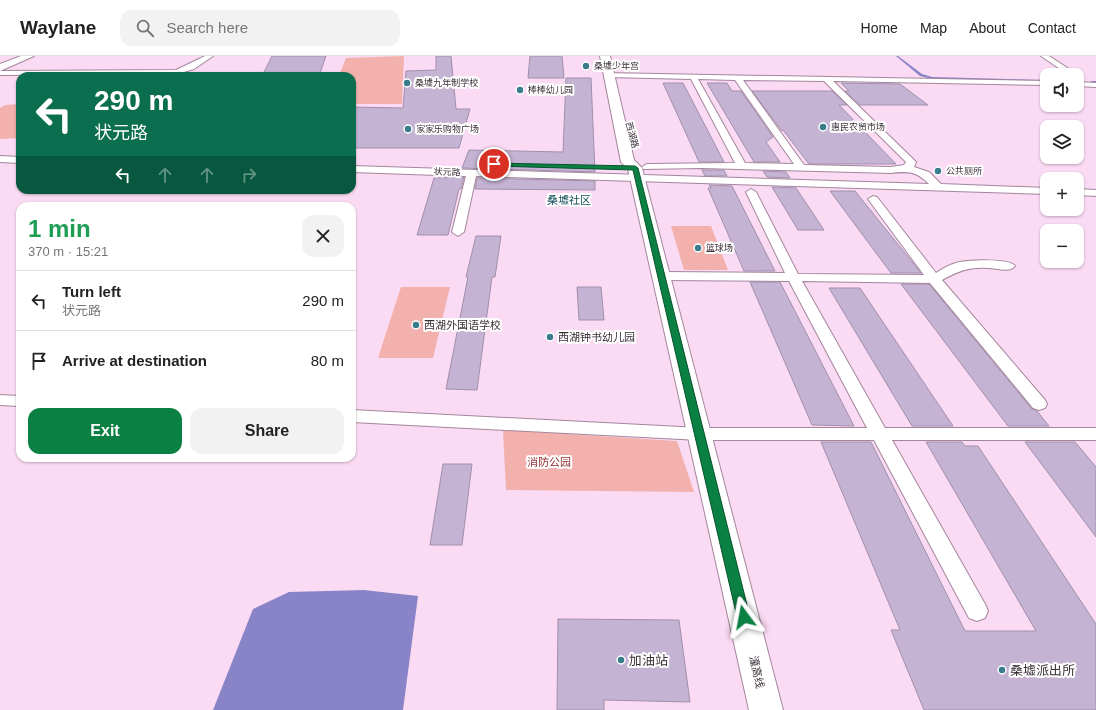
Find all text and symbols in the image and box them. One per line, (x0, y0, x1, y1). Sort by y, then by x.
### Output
search box (120, 10, 400, 46)
text: Waylane (20, 17, 96, 38)
icon: search (134, 17, 156, 39)
text: Search here (166, 19, 248, 36)
text: Home (861, 20, 898, 36)
text: Map (920, 20, 947, 36)
text: About (969, 20, 1006, 36)
text: Contact (1028, 20, 1076, 36)
marker: 桑墟少年宫 (581, 61, 591, 71)
place label: 桑墟少年宫 (594, 61, 639, 71)
map controls (1040, 68, 1084, 268)
button: sound (1040, 68, 1084, 112)
place label: 桑墟九年制学校 (415, 77, 479, 88)
marker: 桑墟九年制学校 (402, 78, 412, 88)
text: 290 m (94, 85, 173, 116)
marker: 棒棒幼儿园 (515, 85, 525, 95)
place label: 棒棒幼儿园 (528, 85, 573, 95)
icon: left (28, 88, 80, 140)
button: layers (1040, 120, 1084, 164)
street label: 西湖路 (624, 121, 640, 149)
marker: 惠民农贸市场 (818, 122, 828, 132)
place label: 惠民农贸市场 (831, 122, 885, 132)
text: 状元路 (94, 123, 148, 143)
marker: 家家乐购物广场 (403, 124, 413, 134)
place label: 家家乐购物广场 (416, 124, 479, 134)
pin (477, 147, 511, 181)
icon: arrive (483, 153, 505, 175)
icon: left (112, 164, 134, 186)
icon: ahead (154, 164, 176, 186)
icon: ahead (196, 164, 218, 186)
icon: right (238, 164, 260, 186)
street label: 状元路 (433, 166, 461, 177)
marker: 公共厕所 (933, 166, 943, 176)
place label: 公共厕所 (946, 166, 982, 176)
button: + (1040, 172, 1084, 216)
district label: 桑墟社区 (547, 194, 591, 206)
text: 1 min (28, 215, 91, 242)
button: close (302, 215, 344, 257)
button: − (1040, 224, 1084, 268)
marker: 篮球场 (693, 243, 703, 253)
place label: 篮球场 (706, 243, 733, 253)
text: 370 m · 15:21 (28, 244, 108, 259)
text: Turn left (62, 283, 121, 300)
icon: left (28, 290, 50, 312)
text: 290 m (302, 292, 344, 309)
text: 状元路 (62, 303, 101, 318)
place label: 西湖外国语学校 (424, 319, 501, 331)
marker: 西湖外国语学校 (411, 320, 421, 330)
place label: 西湖钟书幼儿园 (558, 331, 635, 343)
marker: 西湖钟书幼儿园 (545, 332, 555, 342)
icon: arrive (28, 350, 50, 372)
text: Arrive at destination (62, 352, 207, 369)
text: 80 m (311, 352, 344, 369)
button: Exit (28, 408, 182, 454)
button: Share (190, 408, 344, 454)
park label: 消防公园 (527, 456, 571, 468)
position arrow (723, 596, 765, 638)
place label: 加油站 (629, 653, 668, 668)
marker: 加油站 (616, 655, 626, 665)
street label: 潼高线 (747, 655, 767, 689)
place label: 桑墟派出所 (1010, 663, 1075, 678)
marker: 桑墟派出所 (997, 665, 1007, 675)

